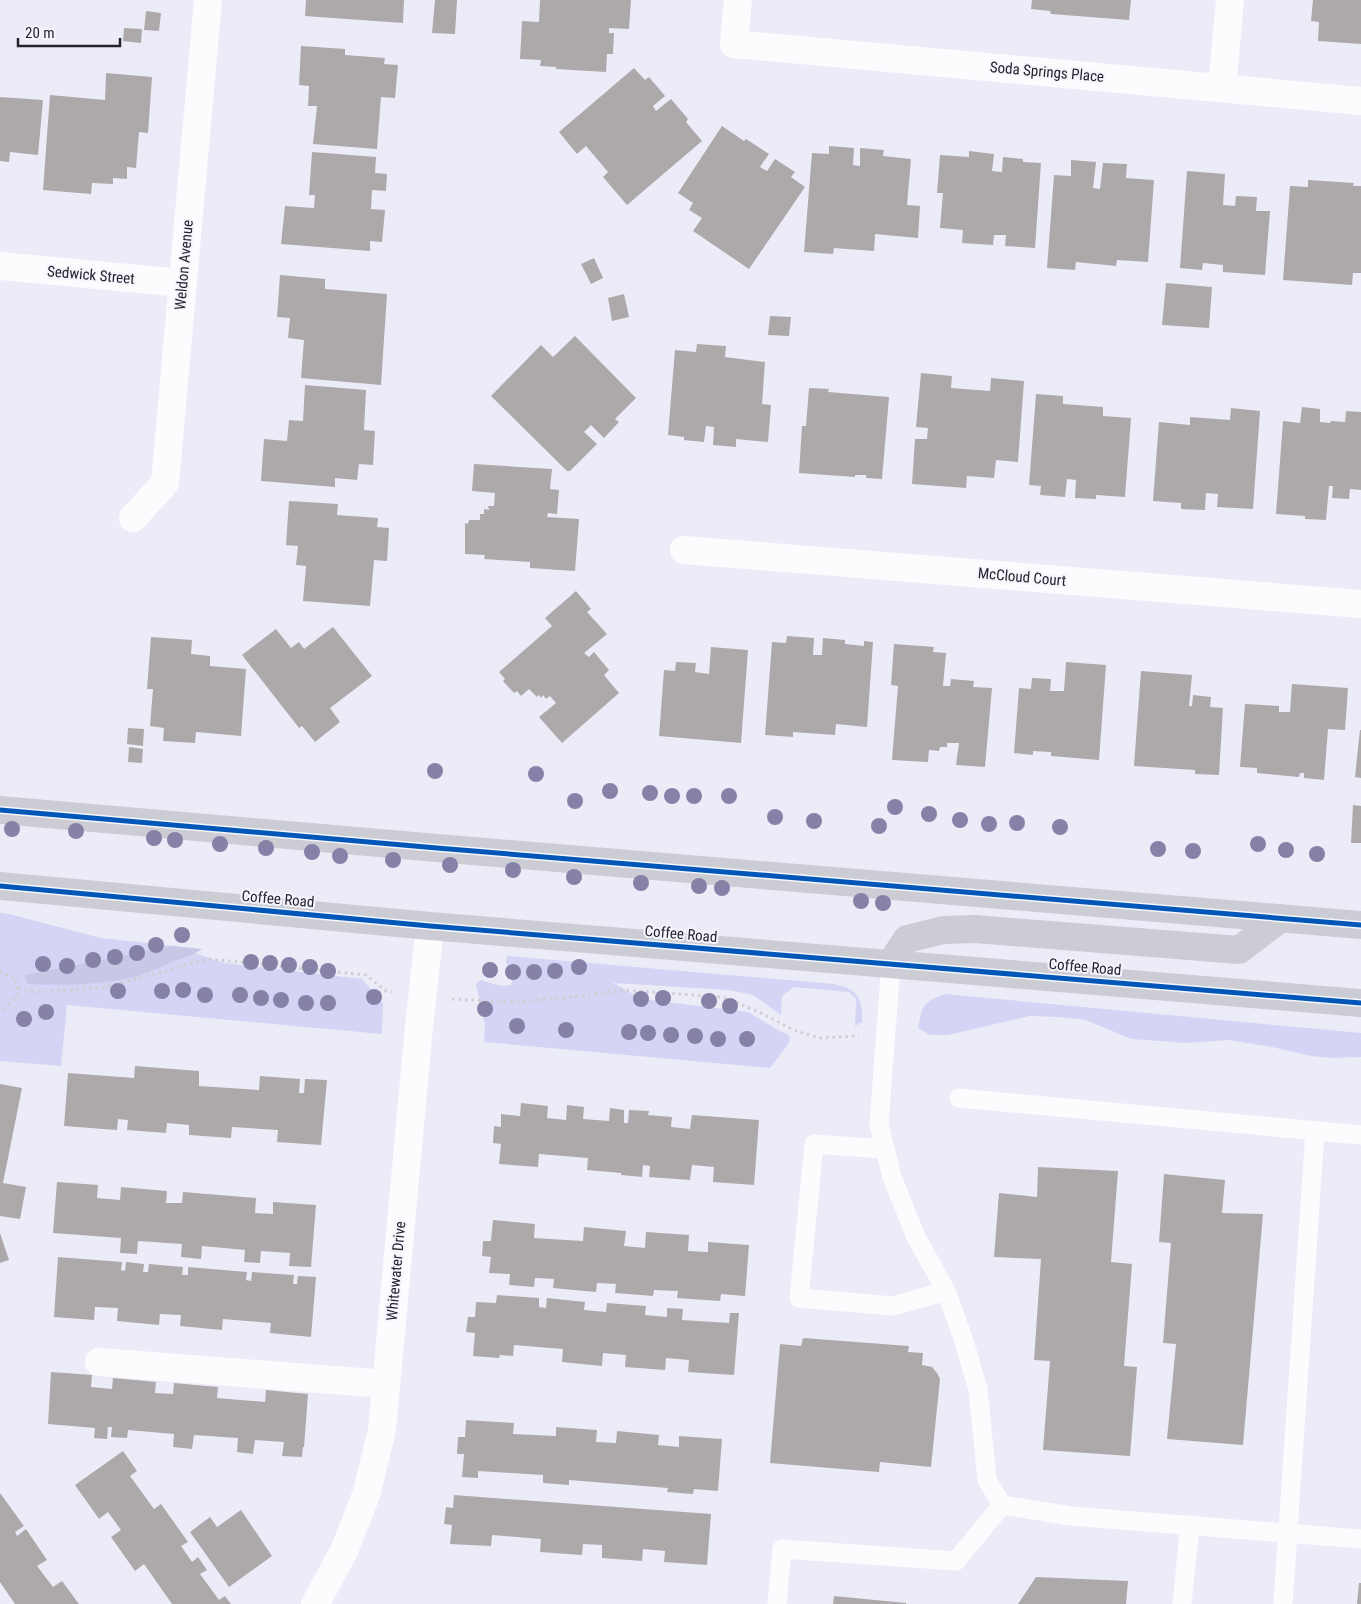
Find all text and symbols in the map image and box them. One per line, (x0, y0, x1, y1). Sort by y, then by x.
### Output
scale bar (18, 15, 120, 47)
text: 20 m (25, 24, 55, 42)
street label: Soda Springs Place (989, 58, 1105, 86)
street label: Weldon Avenue (171, 219, 197, 311)
street label: Sedwick Street (47, 262, 135, 288)
street label: McCloud Court (977, 564, 1067, 590)
street label: Coffee Road (241, 887, 315, 911)
street label: Coffee Road (644, 922, 718, 946)
street label: Coffee Road (1048, 955, 1122, 979)
street label: Whitewater Drive (383, 1220, 409, 1322)

